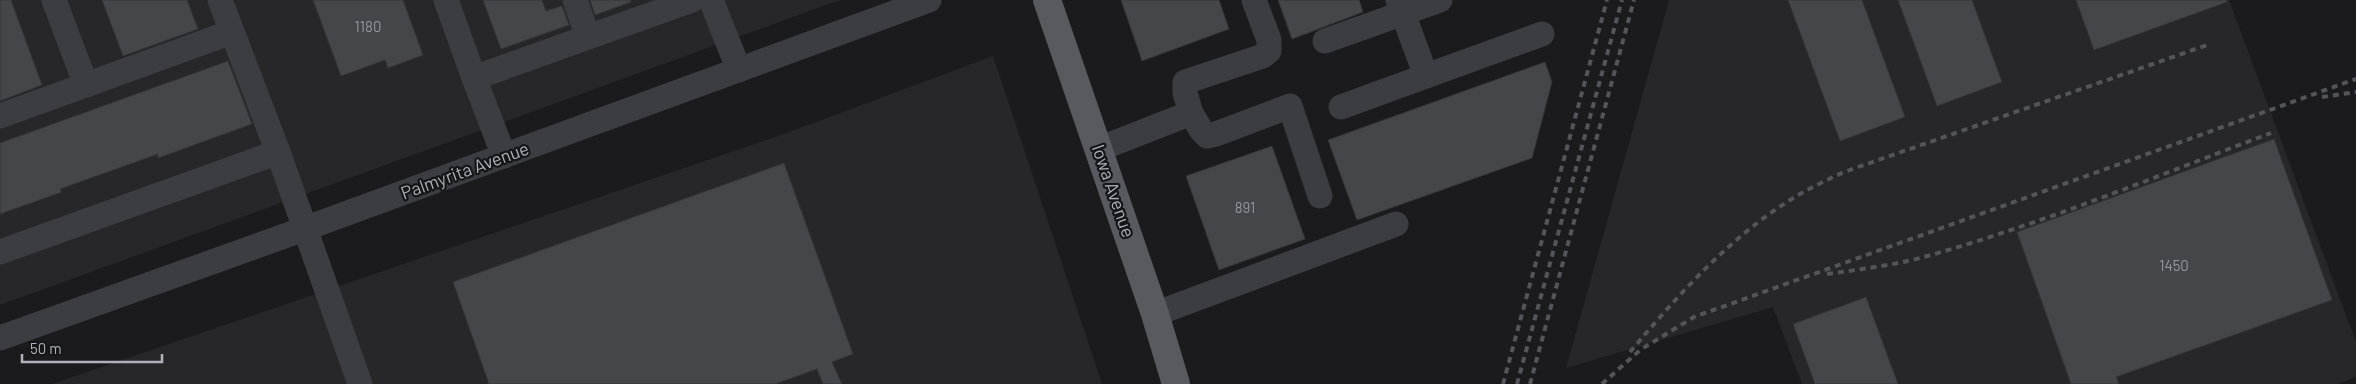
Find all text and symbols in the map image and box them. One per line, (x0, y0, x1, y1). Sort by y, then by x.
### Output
house number: 1180 (355, 17, 381, 35)
street label: Palmyrita Avenue (398, 137, 532, 203)
street label: Iowa Avenue (1088, 141, 1140, 240)
house number: 891 (1235, 198, 1255, 216)
house number: 1450 (2159, 256, 2189, 274)
scale bar (22, 332, 162, 364)
text: 50 m (30, 339, 62, 357)

